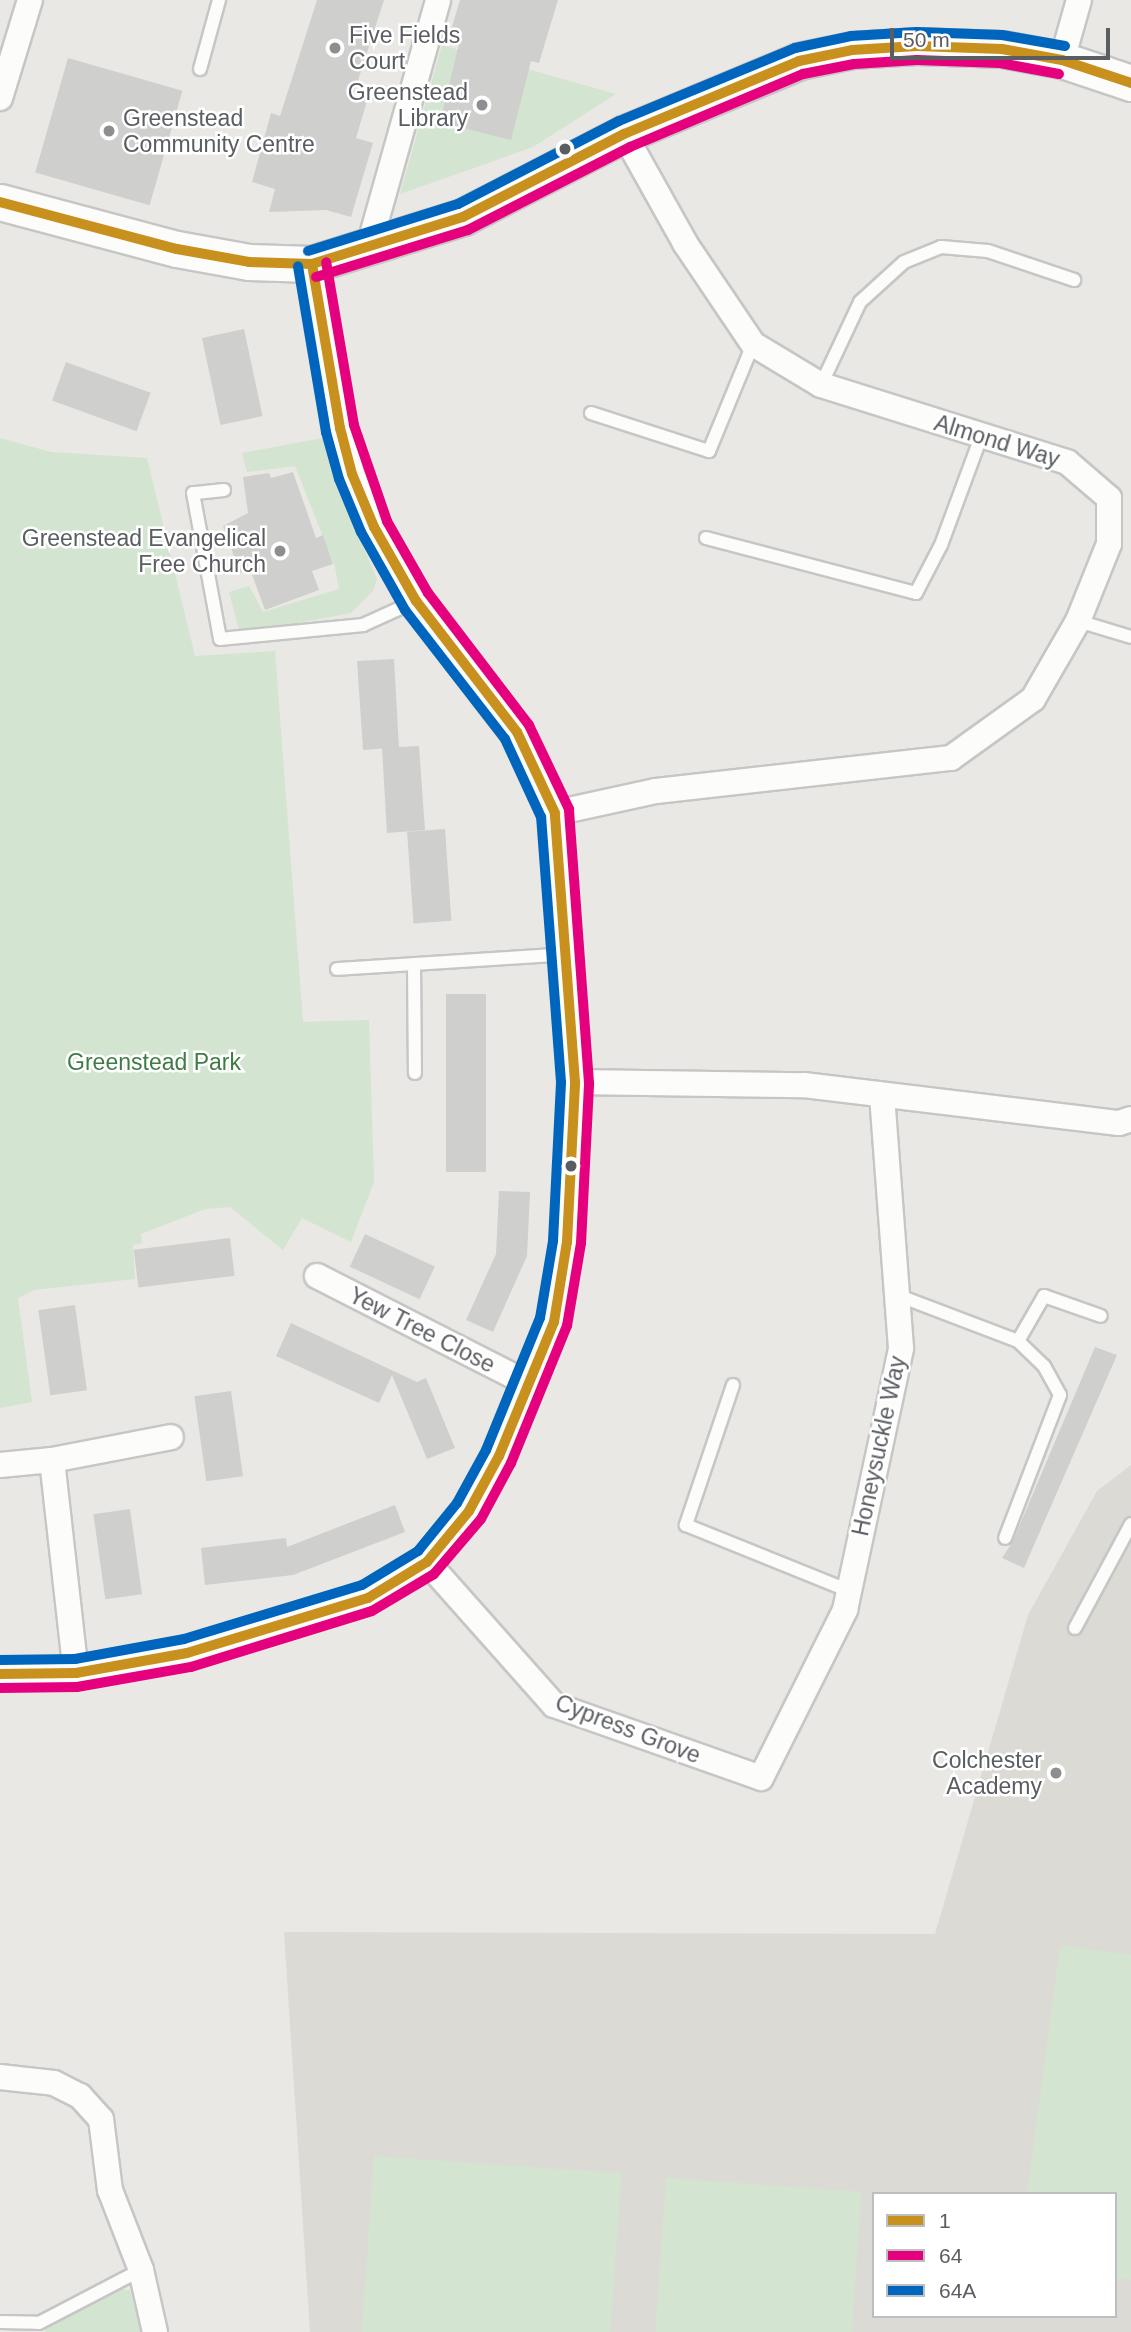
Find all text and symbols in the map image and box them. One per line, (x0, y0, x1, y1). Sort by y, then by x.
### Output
scale bar (893, 14, 1114, 58)
place label: Five Fields Court (349, 21, 460, 75)
text: 50 m (903, 28, 950, 51)
marker: Five Fields Court (327, 40, 343, 56)
place label: Greenstead Library (348, 78, 468, 132)
marker: Greenstead Library (474, 97, 490, 113)
place label: Greenstead Community Centre (123, 104, 315, 158)
marker: Greenstead Community Centre (101, 123, 117, 139)
unlabelled marker (558, 142, 572, 156)
street label: Almond Way (931, 409, 1063, 473)
place label: Greenstead Evangelical Free Church (22, 524, 266, 578)
marker: Greenstead Evangelical Free Church (272, 543, 288, 559)
park label: Greenstead Park (67, 1048, 241, 1076)
unlabelled marker (564, 1159, 578, 1173)
street label: Yew Tree Close (344, 1281, 500, 1379)
street label: Honeysuckle Way (846, 1354, 912, 1538)
street label: Cypress Grove (551, 1689, 705, 1769)
place label: Colchester Academy (932, 1746, 1042, 1800)
marker: Colchester Academy (1048, 1765, 1064, 1781)
legend (872, 2192, 1117, 2318)
text: 1 (939, 2209, 951, 2232)
text: 64 (939, 2244, 962, 2267)
text: 64A (939, 2279, 976, 2302)

